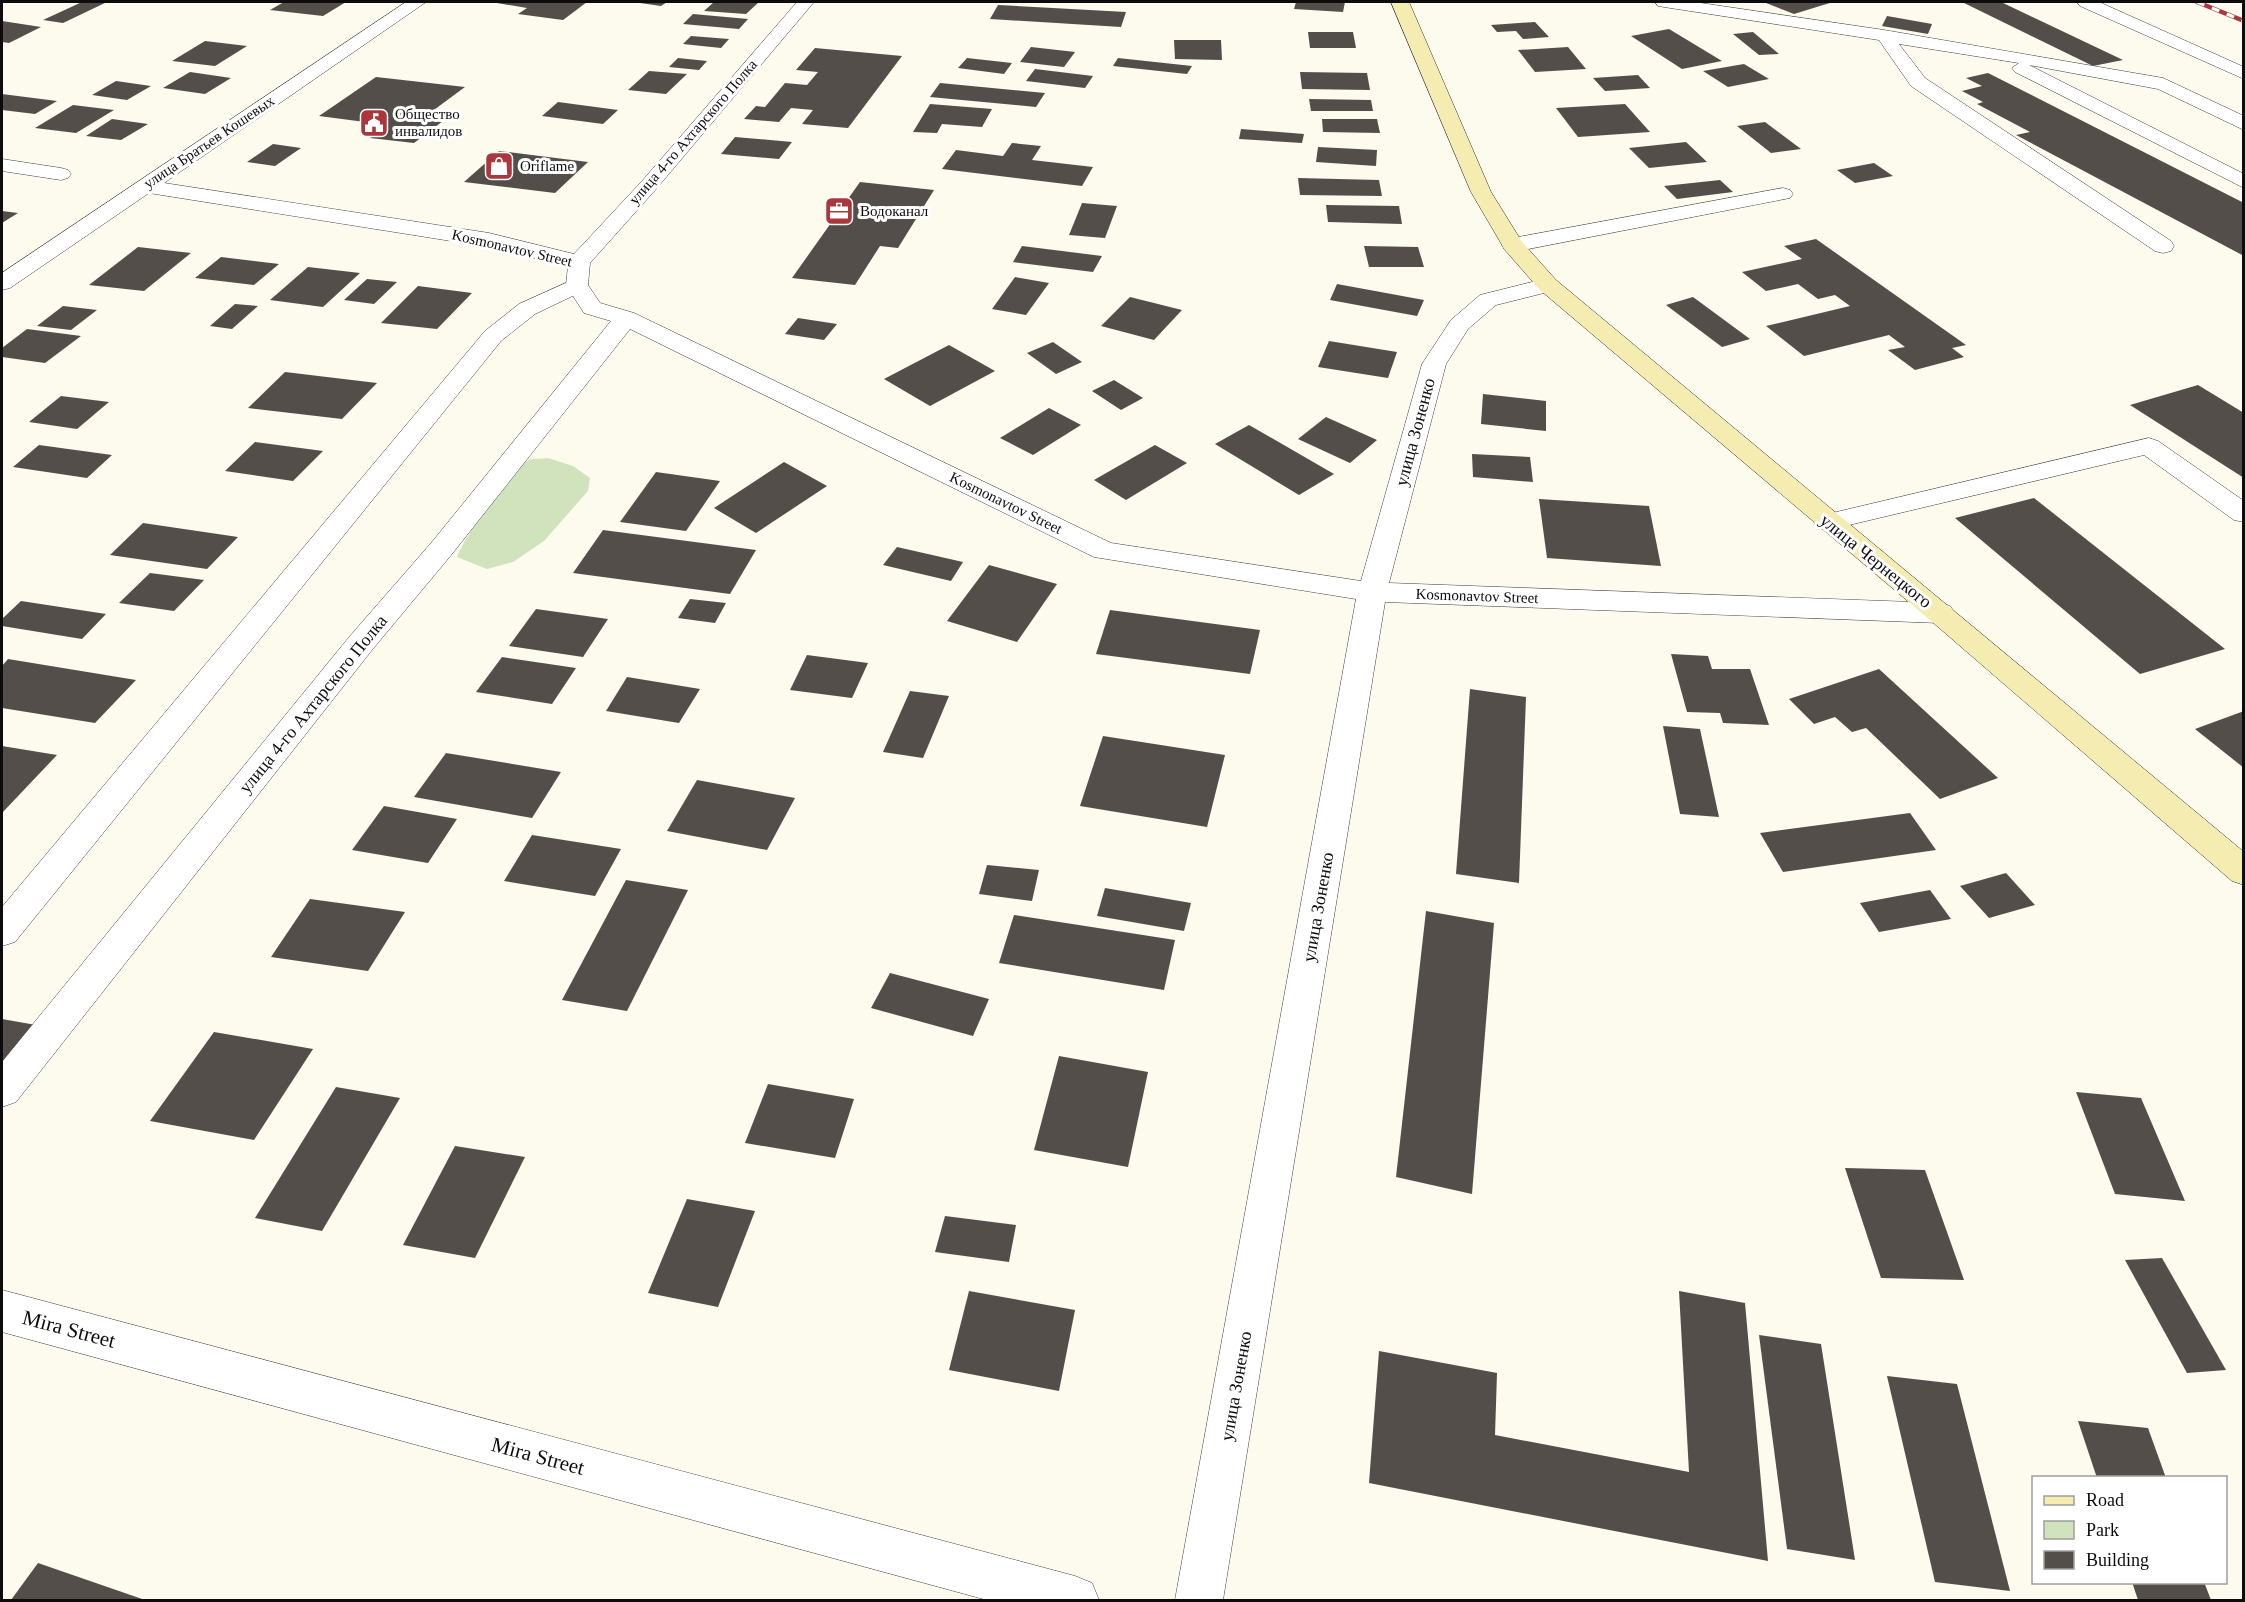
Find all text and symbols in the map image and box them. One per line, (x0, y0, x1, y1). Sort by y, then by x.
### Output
street label: улица 4-го Ахтарского Полка (626, 56, 760, 208)
street label: улица Братьев Кошевых (141, 92, 278, 192)
place label: Общество инвалидов (395, 106, 462, 139)
public building icon: Общество инвалидов (358, 107, 390, 139)
shop icon: Oriflame (483, 150, 515, 182)
place label: Oriflame (520, 158, 574, 174)
office icon: Водоканал (823, 195, 855, 227)
place label: Водоканал (860, 203, 929, 219)
street label: Kosmonavtov Street (450, 226, 574, 270)
street label: улица Зоненко (1391, 376, 1439, 488)
street label: Kosmonavtov Street (947, 469, 1065, 537)
street label: улица Чернецкого (1816, 510, 1936, 612)
street label: Kosmonavtov Street (1415, 586, 1540, 606)
street label: улица 4-го Ахтарского Полка (235, 611, 391, 797)
street label: улица Зоненко (1299, 851, 1337, 963)
street label: Mira Street (20, 1305, 118, 1353)
street label: улица Зоненко (1217, 1330, 1255, 1442)
street label: Mira Street (489, 1432, 587, 1480)
legend (2032, 1476, 2227, 1584)
text: Road (2086, 1490, 2124, 1510)
text: Park (2086, 1520, 2119, 1540)
text: Building (2086, 1550, 2149, 1570)

